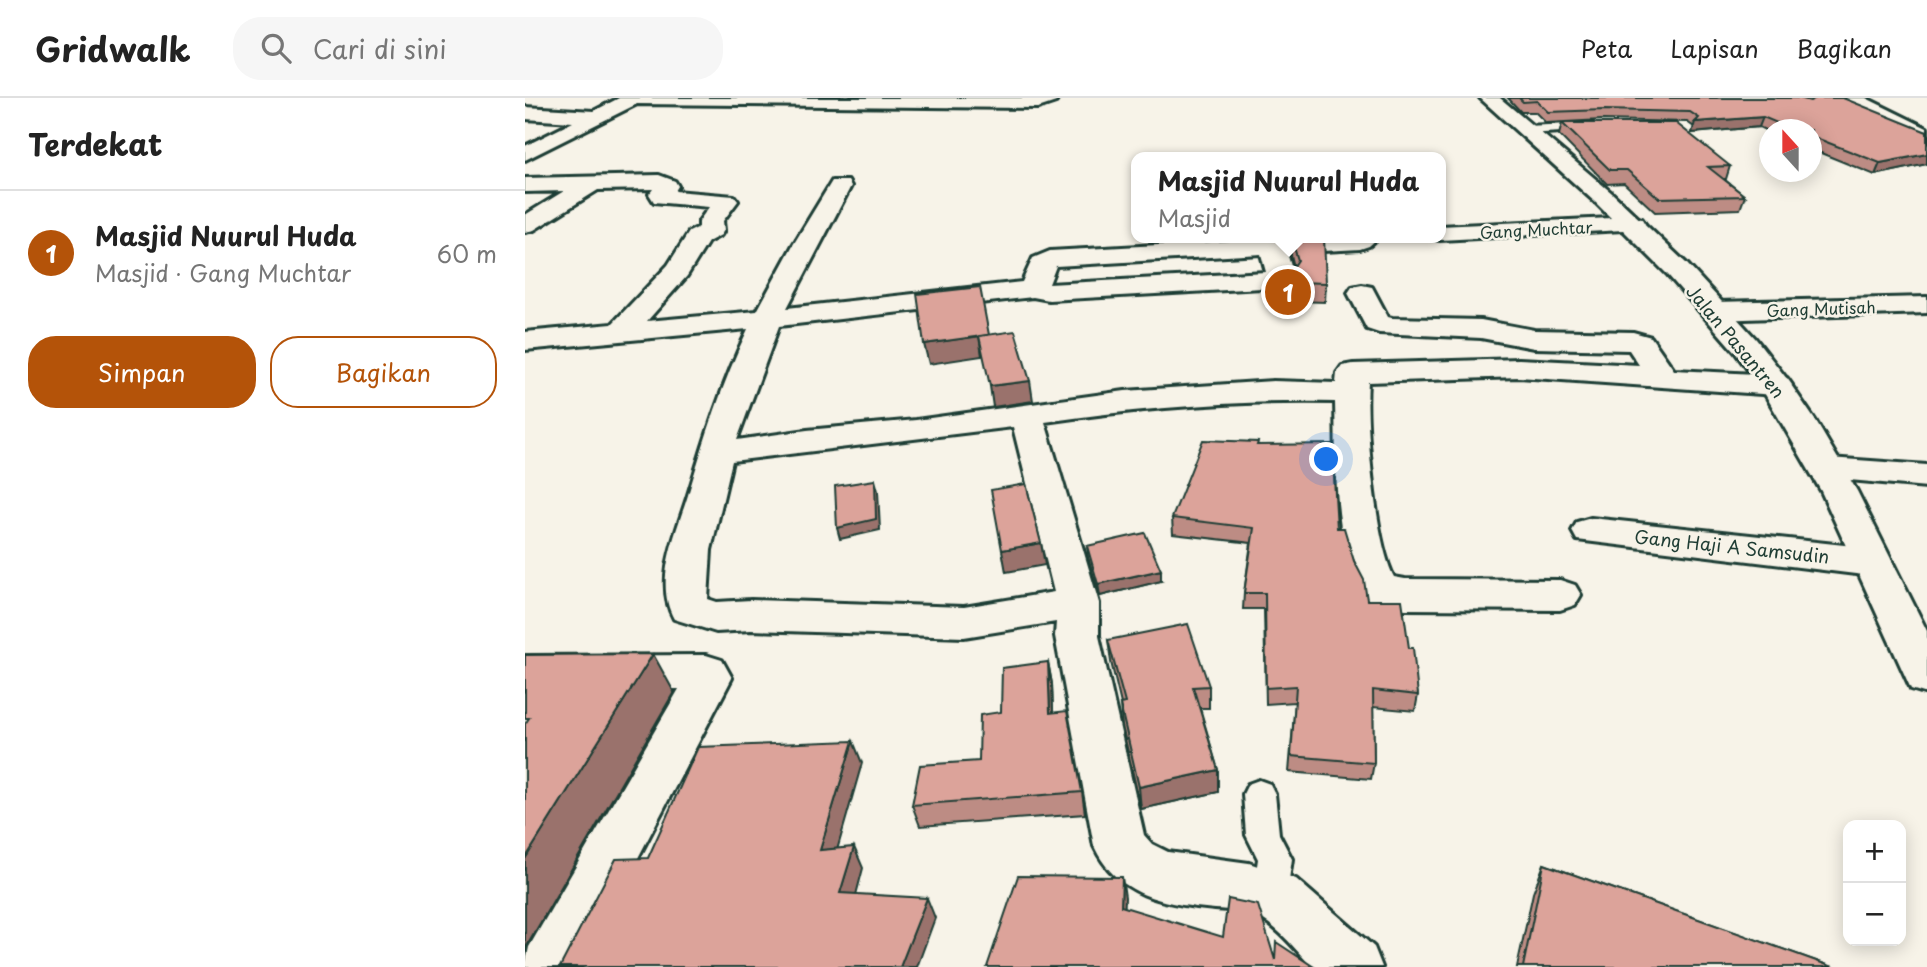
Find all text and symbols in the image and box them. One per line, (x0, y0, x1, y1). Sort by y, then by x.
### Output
search box (233, 17, 723, 80)
text: Gridwalk (35, 23, 191, 73)
icon: search (257, 29, 295, 67)
text: Cari di sini (313, 29, 447, 68)
text: Peta (1581, 30, 1632, 66)
text: Lapisan (1670, 30, 1759, 66)
text: Bagikan (1797, 30, 1892, 66)
north arrow (1759, 119, 1822, 182)
text: Terdekat (28, 121, 163, 166)
popup (1131, 152, 1446, 243)
text: Masjid Nuurul Huda (1158, 161, 1419, 200)
text: Masjid (1158, 200, 1231, 235)
street label: Gang Muchtar (1479, 214, 1594, 244)
text: Masjid Nuurul Huda (95, 216, 357, 255)
text: 1 (46, 236, 57, 271)
text: 60 m (437, 236, 497, 271)
text: Masjid · Gang Muchtar (95, 255, 351, 290)
pin: 1 (1265, 266, 1311, 318)
street label: Jalan Pasantren (1680, 278, 1792, 404)
street label: Gang Mutisah (1766, 294, 1876, 322)
button: Simpan (28, 336, 256, 408)
button: Bagikan (270, 336, 497, 408)
your location (1309, 442, 1343, 476)
street label: Gang Haji A Samsudin (1633, 522, 1831, 570)
map controls (1843, 820, 1906, 946)
button: + (1843, 820, 1906, 883)
button: − (1843, 883, 1906, 946)

